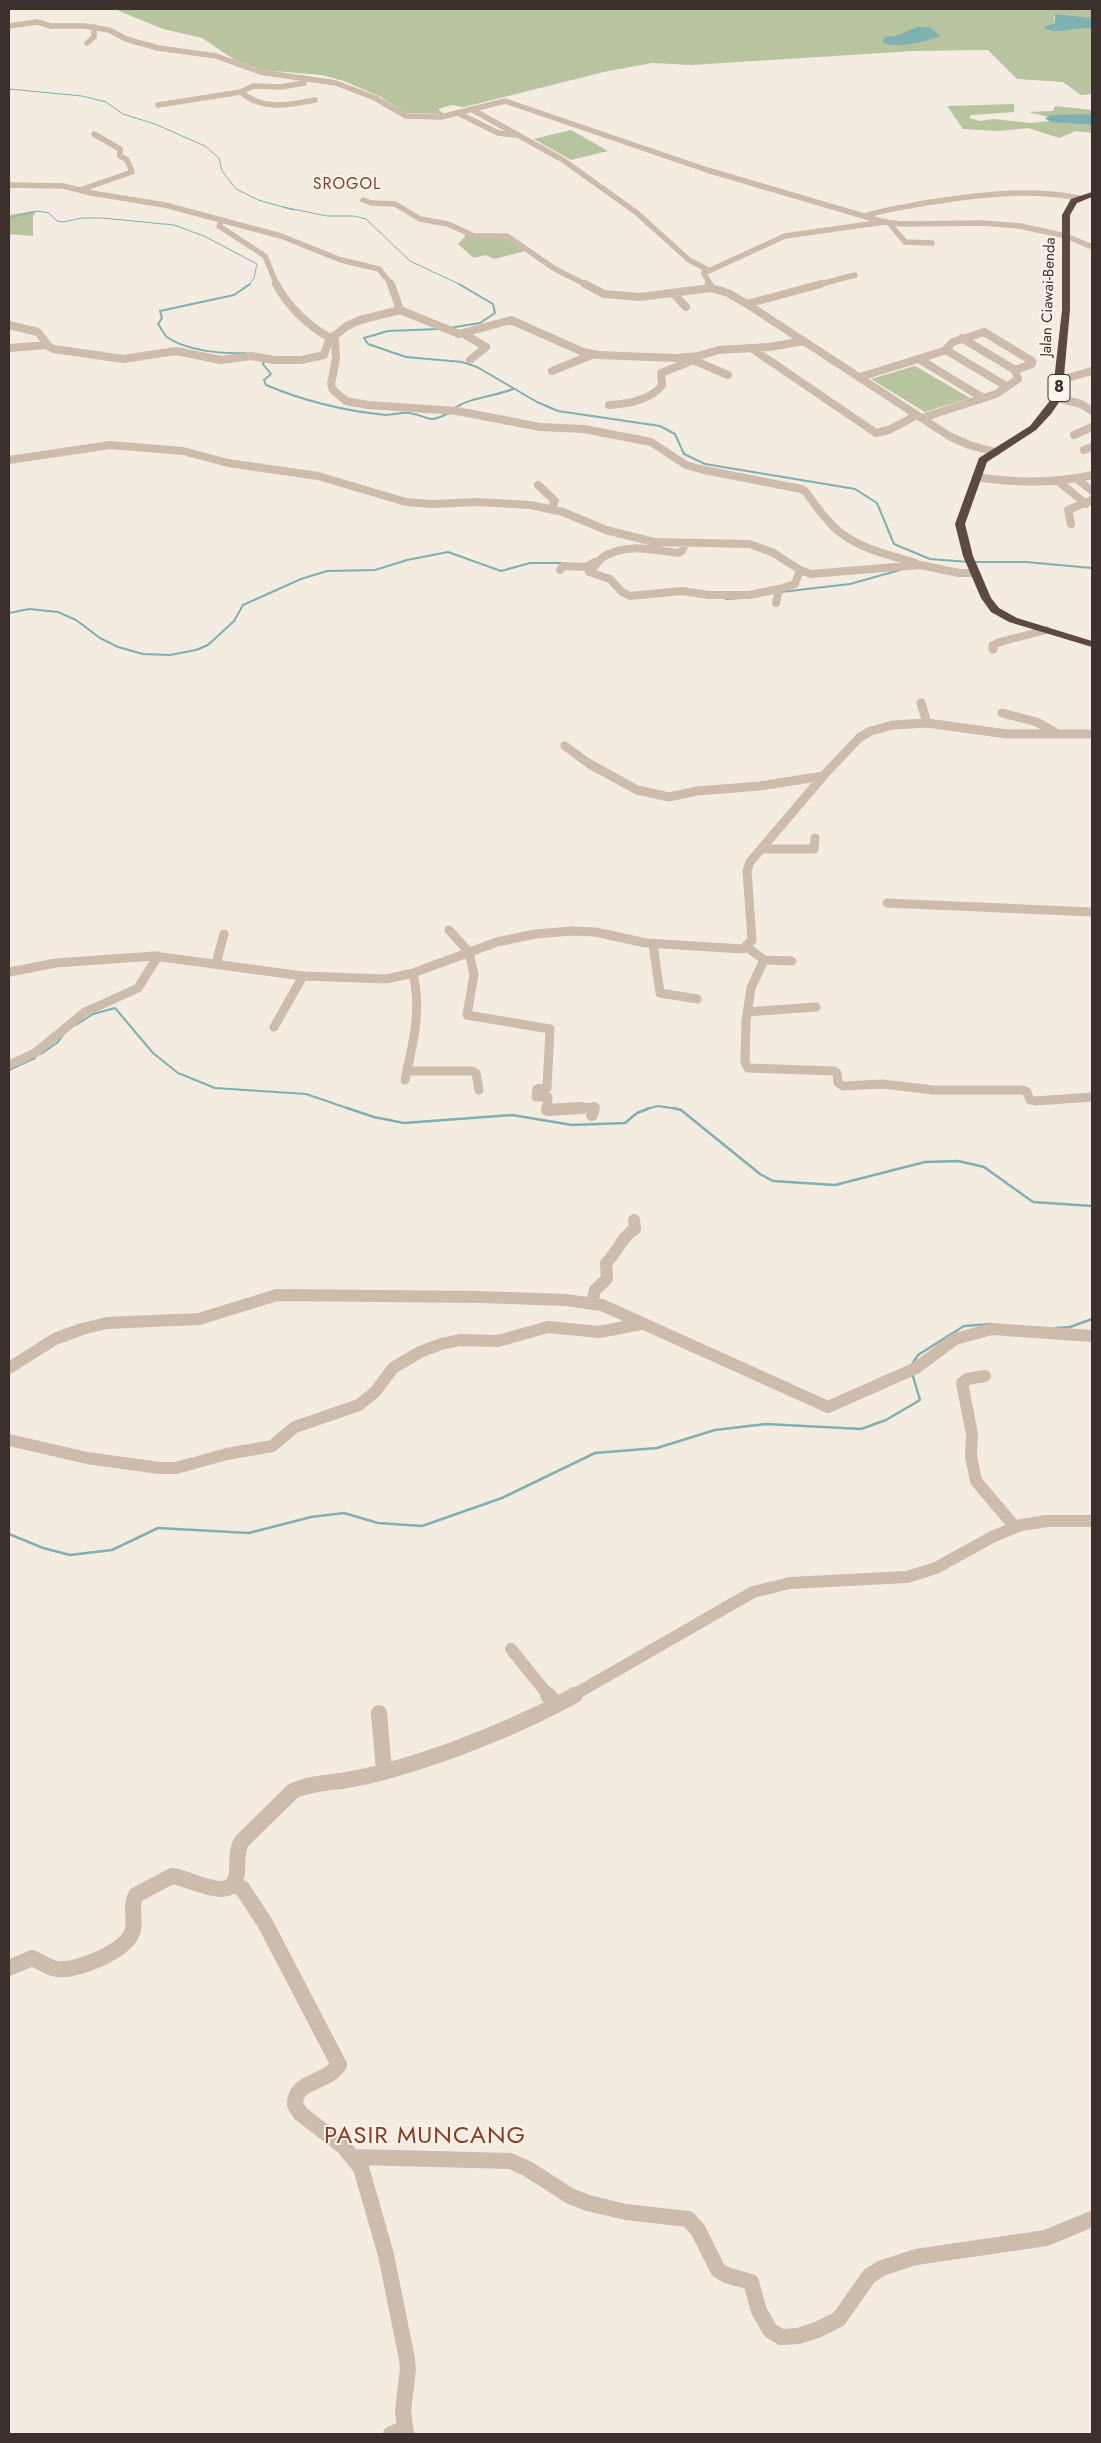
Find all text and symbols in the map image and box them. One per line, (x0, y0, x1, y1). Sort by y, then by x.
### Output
district label: SROGOL (312, 175, 382, 195)
street label: Jalan Ciawai-Benda (1038, 237, 1060, 357)
road number: 8 (1048, 374, 1070, 402)
district label: PASIR MUNCANG (322, 2123, 528, 2151)

